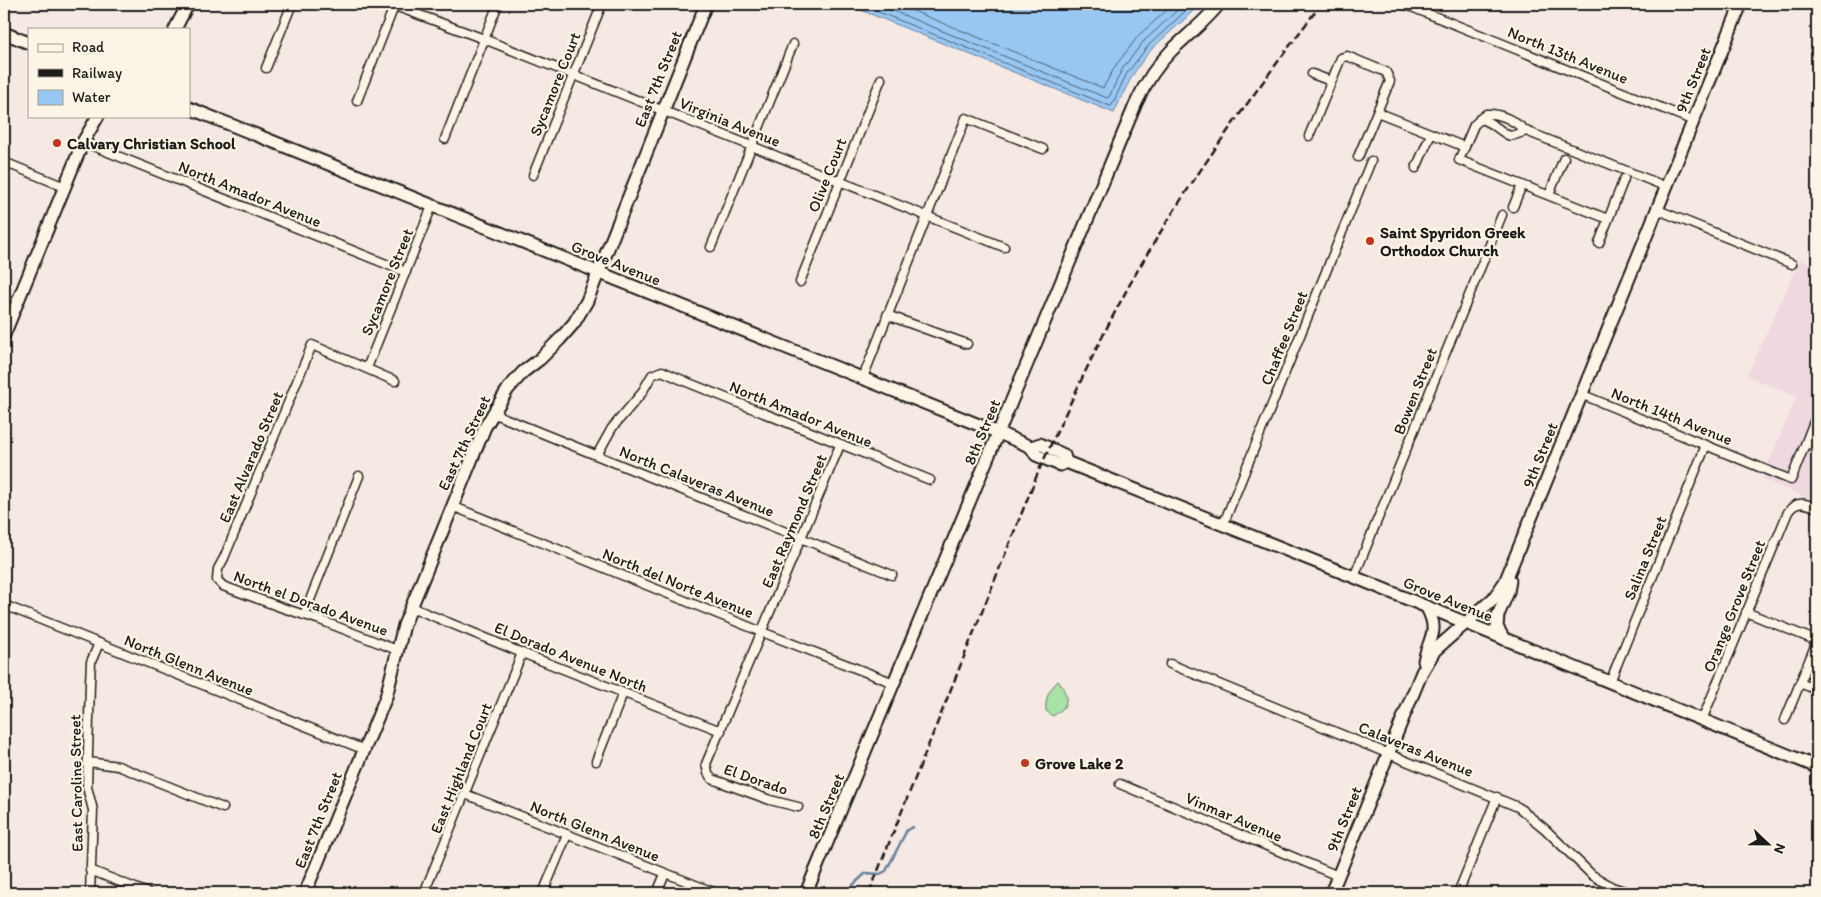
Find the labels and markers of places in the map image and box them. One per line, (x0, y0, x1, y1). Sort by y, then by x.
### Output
place label: Calvary Christian School (67, 134, 236, 154)
marker: Calvary Christian School (51, 137, 63, 149)
place label: Saint Spyridon Greek Orthodox Church (1380, 223, 1526, 260)
marker: Saint Spyridon Greek Orthodox Church (1364, 235, 1376, 247)
place label: Grove Lake 2 (1035, 754, 1124, 773)
marker: Grove Lake 2 (1019, 757, 1031, 769)

